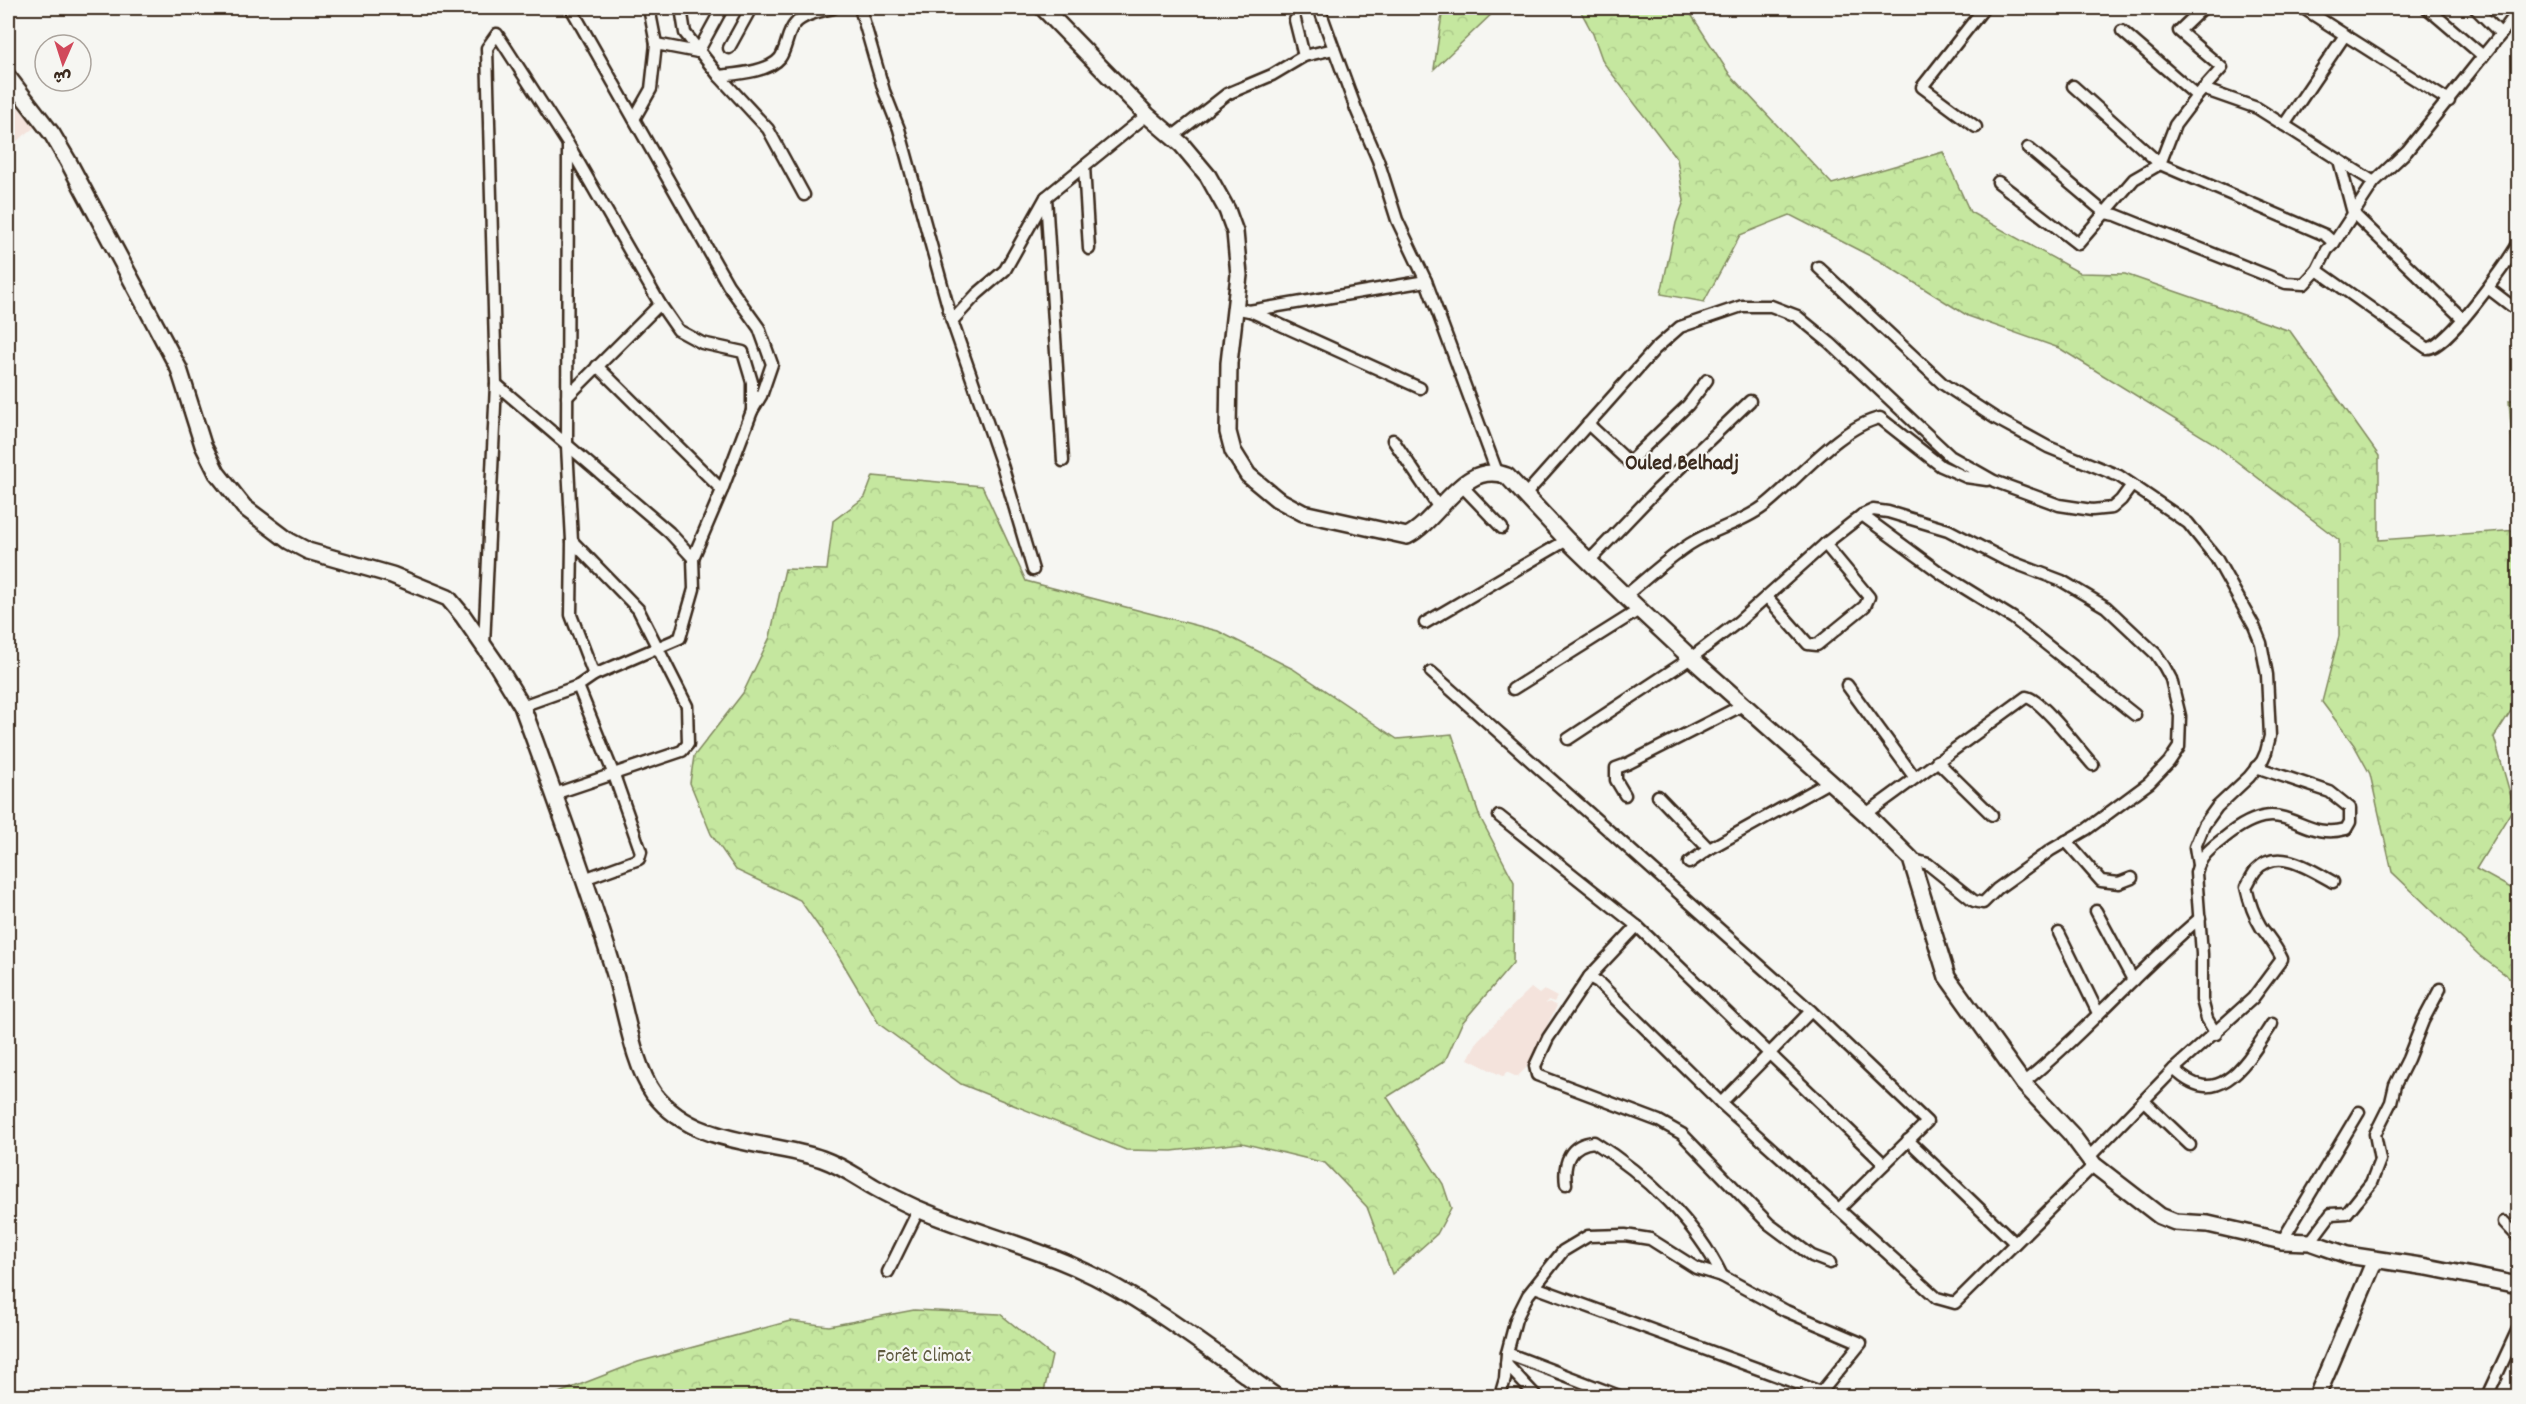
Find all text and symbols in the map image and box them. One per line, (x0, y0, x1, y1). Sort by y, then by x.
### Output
north arrow (33, 33, 93, 93)
text: ش (53, 64, 72, 87)
district label: Ouled Belhadj (1625, 449, 1739, 480)
park label: Forêt Climat (877, 1343, 971, 1371)

